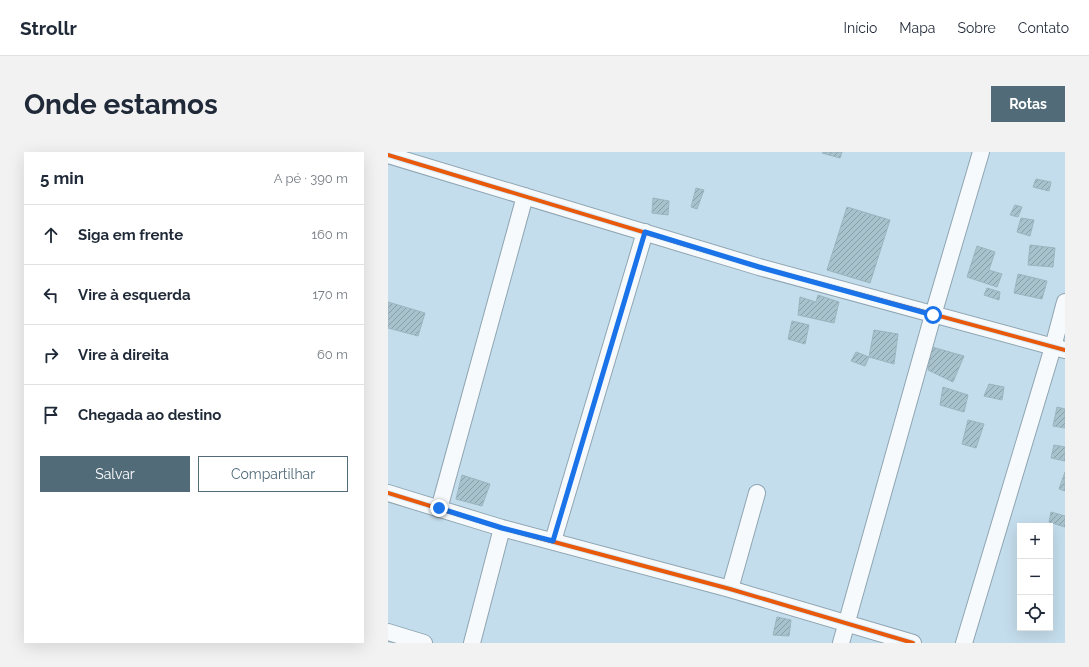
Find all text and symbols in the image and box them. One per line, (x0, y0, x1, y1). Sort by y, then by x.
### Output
text: Strollr (20, 17, 77, 39)
text: Início (844, 20, 877, 36)
text: Mapa (899, 20, 935, 36)
text: Sobre (957, 20, 996, 36)
text: Contato (1018, 20, 1069, 36)
button: Rotas (991, 86, 1065, 122)
text: Onde estamos (24, 88, 218, 121)
text: 5 min (40, 168, 84, 188)
text: A pé · 390 m (274, 171, 348, 186)
icon: ahead (40, 224, 62, 246)
text: Siga em frente (78, 226, 183, 244)
text: 160 m (311, 227, 348, 242)
icon: left (40, 284, 62, 306)
text: Vire à esquerda (78, 286, 191, 304)
text: 170 m (312, 287, 348, 302)
route start (924, 306, 942, 324)
icon: right (40, 344, 62, 366)
text: Vire à direita (78, 346, 169, 364)
text: 60 m (317, 347, 348, 362)
icon: arrive (40, 404, 62, 426)
text: Chegada ao destino (78, 406, 221, 424)
button: Salvar (40, 456, 190, 492)
button: Compartilhar (198, 456, 348, 492)
route end (430, 499, 448, 517)
map controls (1017, 523, 1053, 631)
button: + (1017, 523, 1053, 559)
button: − (1017, 559, 1053, 595)
button: locate (1017, 595, 1053, 631)

